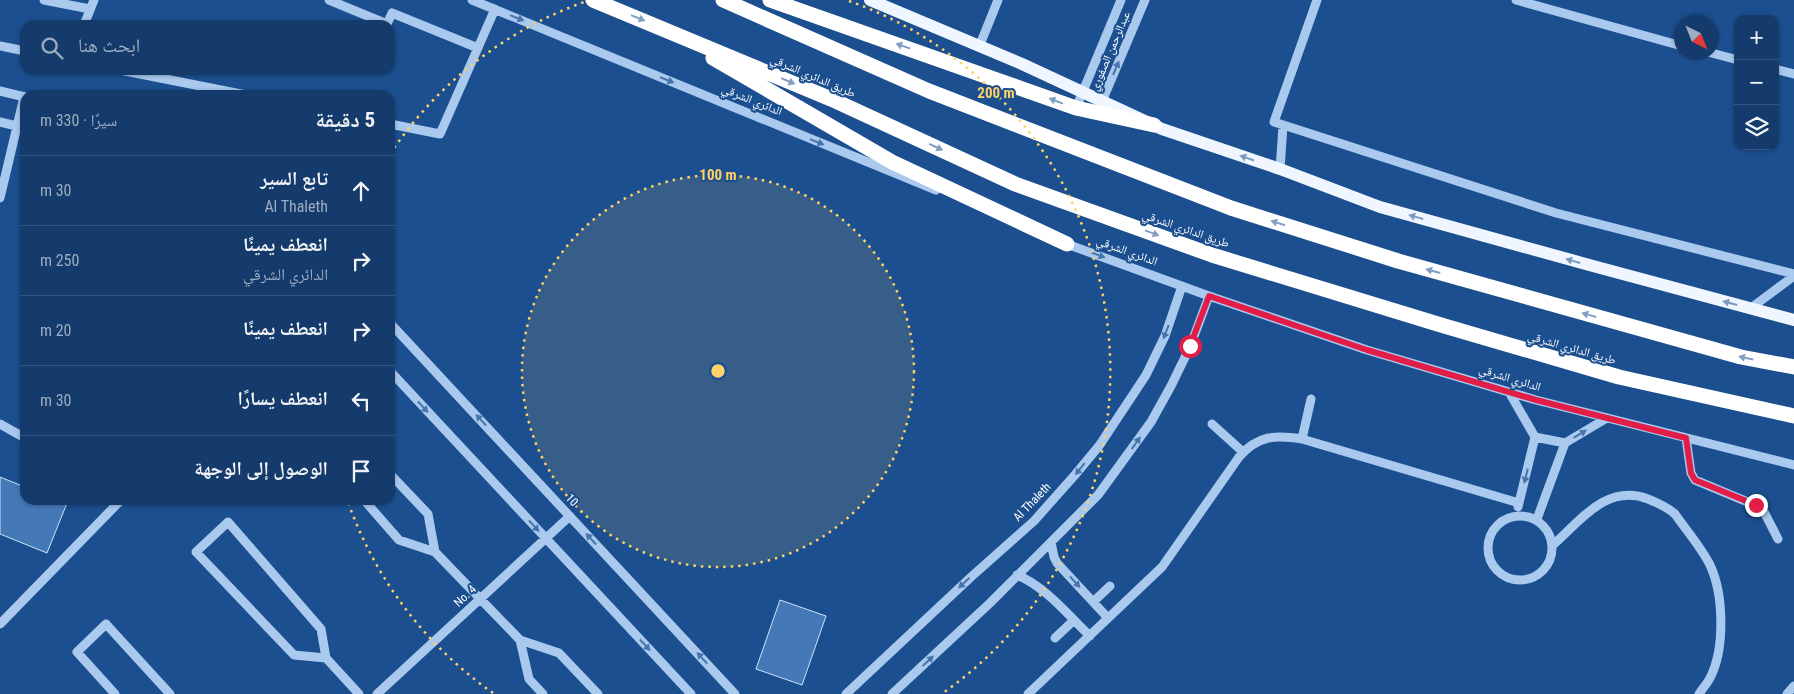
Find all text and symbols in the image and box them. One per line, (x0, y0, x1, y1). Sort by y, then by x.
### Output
street label: عبدالرحمن الصفوري (1087, 9, 1136, 94)
one-way arrow (510, 15, 524, 23)
one-way arrow (631, 15, 645, 23)
north arrow (1674, 15, 1719, 60)
map controls (1734, 15, 1779, 150)
button: + (1734, 15, 1779, 60)
search box (20, 20, 395, 75)
icon: search (38, 34, 66, 62)
text: ابحث هنا (78, 34, 140, 57)
one-way arrow (895, 42, 910, 49)
street label: طريق الدائري الشرقي (767, 52, 858, 103)
button: − (1734, 60, 1779, 105)
one-way arrow (1113, 61, 1121, 75)
one-way arrow (660, 76, 675, 84)
one-way arrow (781, 77, 795, 85)
street label: الدائري الشرقي (719, 82, 784, 121)
text: 200 m (977, 84, 1015, 102)
one-way arrow (1048, 97, 1063, 105)
button: layers (1734, 105, 1779, 150)
text: 5 دقيقة (315, 108, 375, 132)
text: سيرًا · 330 m (40, 111, 117, 130)
one-way arrow (810, 138, 824, 146)
one-way arrow (929, 144, 943, 152)
one-way arrow (1239, 154, 1254, 161)
text: 100 m (699, 166, 737, 184)
text: تابع السير (260, 167, 328, 190)
icon: ahead (347, 177, 375, 205)
text: 30 m (40, 181, 72, 200)
text: Al Thaleth (264, 197, 328, 216)
street label: طريق الدائري الشرقي (1140, 208, 1231, 253)
one-way arrow (1409, 213, 1424, 221)
one-way arrow (1270, 219, 1285, 226)
one-way arrow (1144, 230, 1159, 237)
text: انعطف يمينًا (243, 233, 328, 256)
street label: الدائري الشرقي (1094, 234, 1159, 271)
icon: right (347, 247, 375, 275)
text: 250 m (40, 251, 79, 270)
one-way arrow (1091, 251, 1106, 259)
one-way arrow (1565, 256, 1580, 264)
text: الدائري الشرقي (243, 265, 328, 284)
one-way arrow (1425, 267, 1440, 275)
one-way arrow (1722, 298, 1737, 306)
one-way arrow (1582, 310, 1597, 318)
text: انعطف يمينًا (243, 317, 328, 340)
icon: right (347, 317, 375, 345)
text: 20 m (40, 321, 72, 340)
one-way arrow (1162, 325, 1169, 340)
street label: طريق الدائري الشرقي (1525, 329, 1618, 370)
route start (1179, 335, 1202, 358)
one-way arrow (1738, 353, 1754, 361)
centre of rings (709, 362, 727, 380)
street label: الدائري الشرقي (1477, 362, 1543, 397)
text: انعطف يسارًا (237, 387, 328, 410)
icon: left (347, 387, 375, 415)
text: 30 m (40, 391, 72, 410)
one-way arrow (417, 400, 429, 412)
one-way arrow (475, 415, 487, 427)
one-way arrow (1574, 430, 1587, 439)
one-way arrow (1131, 436, 1141, 450)
text: الوصول إلى الوجهة (194, 457, 328, 480)
icon: arrive (347, 457, 375, 485)
one-way arrow (1074, 462, 1085, 475)
one-way arrow (1522, 469, 1530, 484)
street label: Al Thaleth (1010, 480, 1054, 524)
street label: 10 (563, 491, 581, 509)
route end (1745, 494, 1768, 517)
one-way arrow (528, 519, 540, 531)
one-way arrow (585, 534, 597, 546)
one-way arrow (1069, 576, 1081, 588)
one-way arrow (958, 577, 970, 589)
street label: No. 4 (451, 582, 479, 610)
one-way arrow (639, 638, 651, 650)
one-way arrow (696, 653, 708, 665)
one-way arrow (921, 655, 933, 667)

